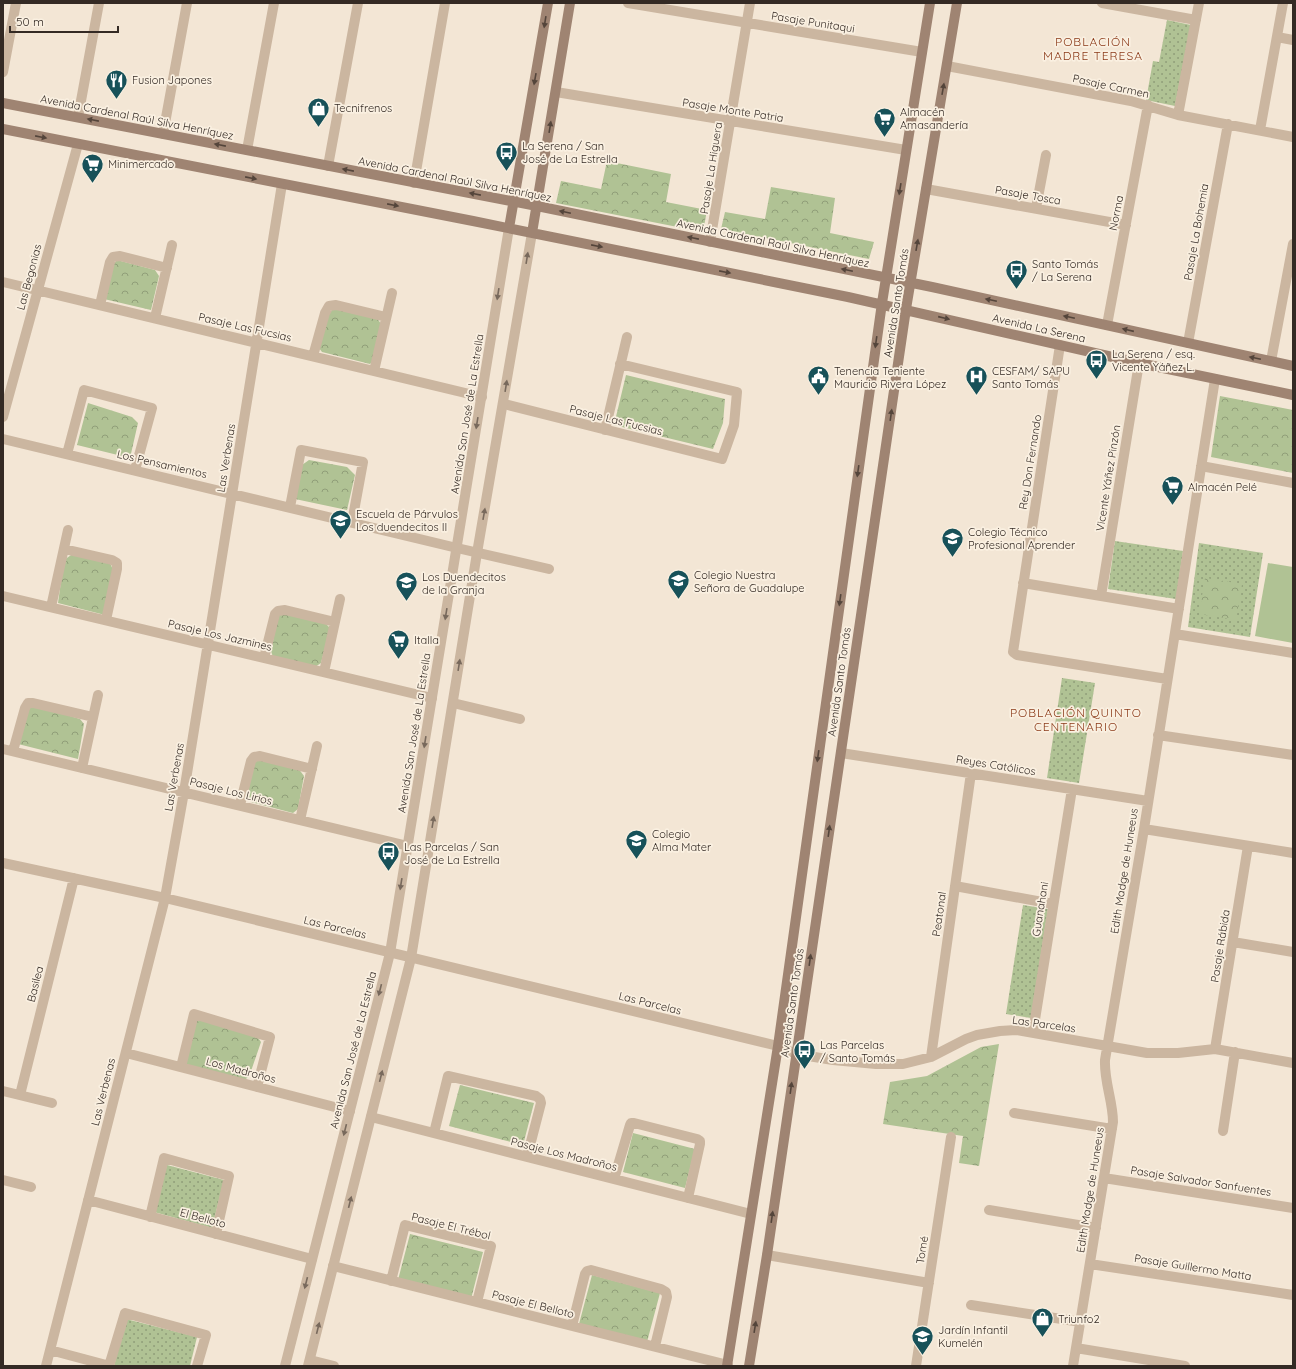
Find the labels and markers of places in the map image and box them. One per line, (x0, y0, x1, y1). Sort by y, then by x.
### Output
restaurant icon: Fusion Japones (103, 67, 129, 100)
place label: Fusion Japones (132, 73, 212, 87)
shop icon: Tecnifrenos (305, 95, 331, 128)
place label: Tecnifrenos (334, 101, 392, 115)
supermarket icon: Almacén Amasandería (872, 105, 898, 138)
place label: Almacén Amasandería (900, 105, 968, 132)
bus stop icon: La Serena / San José de La Estrella (493, 139, 519, 172)
place label: La Serena / San José de La Estrella (522, 139, 618, 166)
supermarket icon: Minimercado (80, 151, 106, 184)
place label: Minimercado (108, 157, 174, 171)
bus stop icon: Santo Tomás / La Serena (1003, 257, 1029, 290)
place label: Santo Tomás / La Serena (1032, 257, 1098, 284)
bus stop icon: La Serena / esq. Vicente Yáñez L. (1083, 347, 1109, 380)
place label: La Serena / esq. Vicente Yáñez L. (1112, 347, 1195, 374)
public building icon: Tenencia Teniente Mauricio Rivera López (805, 364, 831, 397)
place label: Tenencia Teniente Mauricio Rivera López (834, 364, 946, 391)
hospital icon: CESFAM/ SAPU Santo Tomás (964, 364, 990, 397)
place label: CESFAM/ SAPU Santo Tomás (992, 364, 1070, 391)
supermarket icon: Almacén Pelé (1160, 474, 1186, 507)
place label: Almacén Pelé (1188, 480, 1257, 494)
school or university icon: Escuela de Párvulos Los duendecitos II (328, 507, 354, 540)
place label: Escuela de Párvulos Los duendecitos II (356, 507, 458, 534)
school or university icon: Colegio Técnico Profesional Aprender (939, 525, 965, 558)
place label: Colegio Técnico Profesional Aprender (968, 525, 1076, 552)
school or university icon: Colegio Nuestra Señora de Guadalupe (666, 568, 692, 601)
place label: Colegio Nuestra Señora de Guadalupe (694, 568, 805, 595)
school or university icon: Los Duendecitos de la Granja (394, 570, 420, 603)
place label: Los Duendecitos de la Granja (422, 570, 506, 597)
supermarket icon: Italla (386, 627, 412, 660)
place label: Italla (414, 633, 439, 647)
school or university icon: Colegio Alma Mater (624, 827, 650, 860)
place label: Colegio Alma Mater (652, 827, 712, 854)
bus stop icon: Las Parcelas / San José de La Estrella (376, 840, 402, 873)
place label: Las Parcelas / San José de La Estrella (404, 840, 500, 867)
bus stop icon: Las Parcelas / Santo Tomás (792, 1038, 818, 1071)
place label: Las Parcelas / Santo Tomás (820, 1038, 895, 1065)
shop icon: Triunfo2 (1030, 1306, 1056, 1339)
place label: Triunfo2 (1058, 1312, 1099, 1326)
school or university icon: Jardín Infantil Kumelén (909, 1323, 935, 1356)
place label: Jardín Infantil Kumelén (938, 1323, 1008, 1350)

